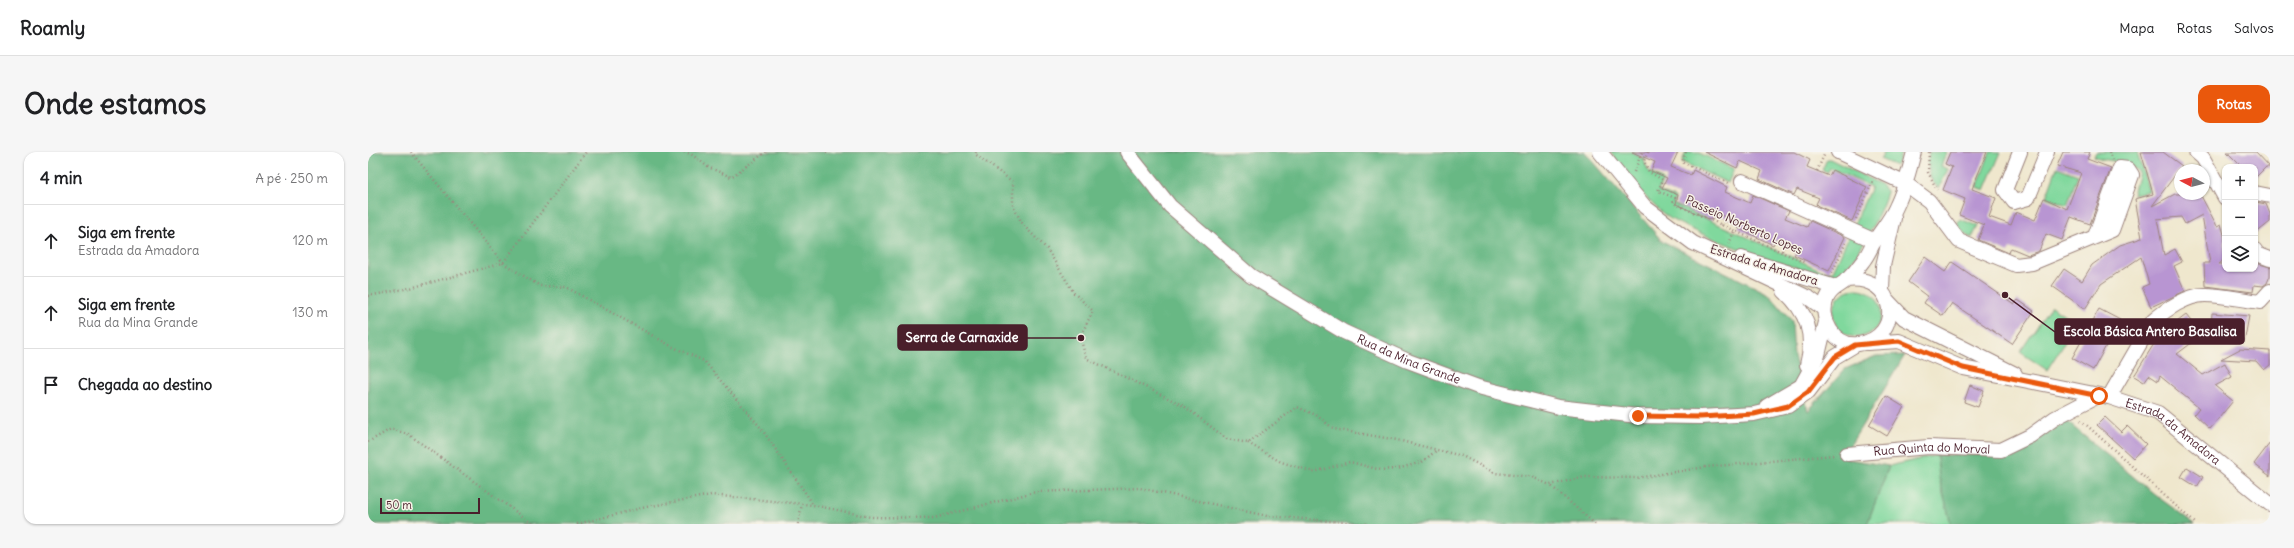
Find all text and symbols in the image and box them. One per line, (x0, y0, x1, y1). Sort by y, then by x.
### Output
text: Roamly (20, 16, 85, 40)
text: Mapa (2119, 19, 2154, 37)
text: Rotas (2176, 19, 2212, 37)
text: Salvos (2234, 19, 2274, 37)
button: Rotas (2198, 85, 2270, 123)
text: Onde estamos (24, 86, 206, 122)
north arrow (2174, 164, 2210, 200)
map controls (2222, 164, 2258, 272)
button: + (2222, 164, 2258, 200)
text: 4 min (40, 167, 82, 189)
text: A pé · 250 m (255, 170, 328, 187)
street label: Passeio Norberto Lopes (1683, 192, 1805, 257)
button: − (2222, 200, 2258, 236)
text: Siga em frente (78, 223, 175, 242)
icon: ahead (40, 230, 62, 252)
text: 120 m (293, 232, 328, 249)
button: layers (2222, 236, 2258, 272)
street label: Estrada da Amadora (1708, 241, 1820, 288)
text: Estrada da Amadora (78, 242, 199, 259)
text: Siga em frente (78, 295, 175, 314)
icon: ahead (40, 302, 62, 324)
text: 130 m (292, 304, 328, 321)
text: Rua da Mina Grande (78, 314, 198, 331)
callout: Escola Básica Antero Basalisa (2055, 319, 2244, 344)
text: Escola Básica Antero Basalisa (2063, 323, 2237, 340)
callout: Serra de Carnaxide (898, 325, 1027, 350)
text: Serra de Carnaxide (906, 329, 1018, 346)
street label: Rua da Mina Grande (1355, 331, 1463, 387)
icon: arrive (40, 374, 62, 396)
text: Chegada ao destino (78, 375, 212, 394)
route start (2090, 387, 2108, 405)
street label: Estrada da Amadora (2123, 395, 2224, 468)
route end (1629, 407, 1647, 425)
street label: Rua Quinta do Morval (1873, 439, 1990, 459)
scale bar (380, 496, 480, 515)
text: 50 m (386, 498, 412, 512)

